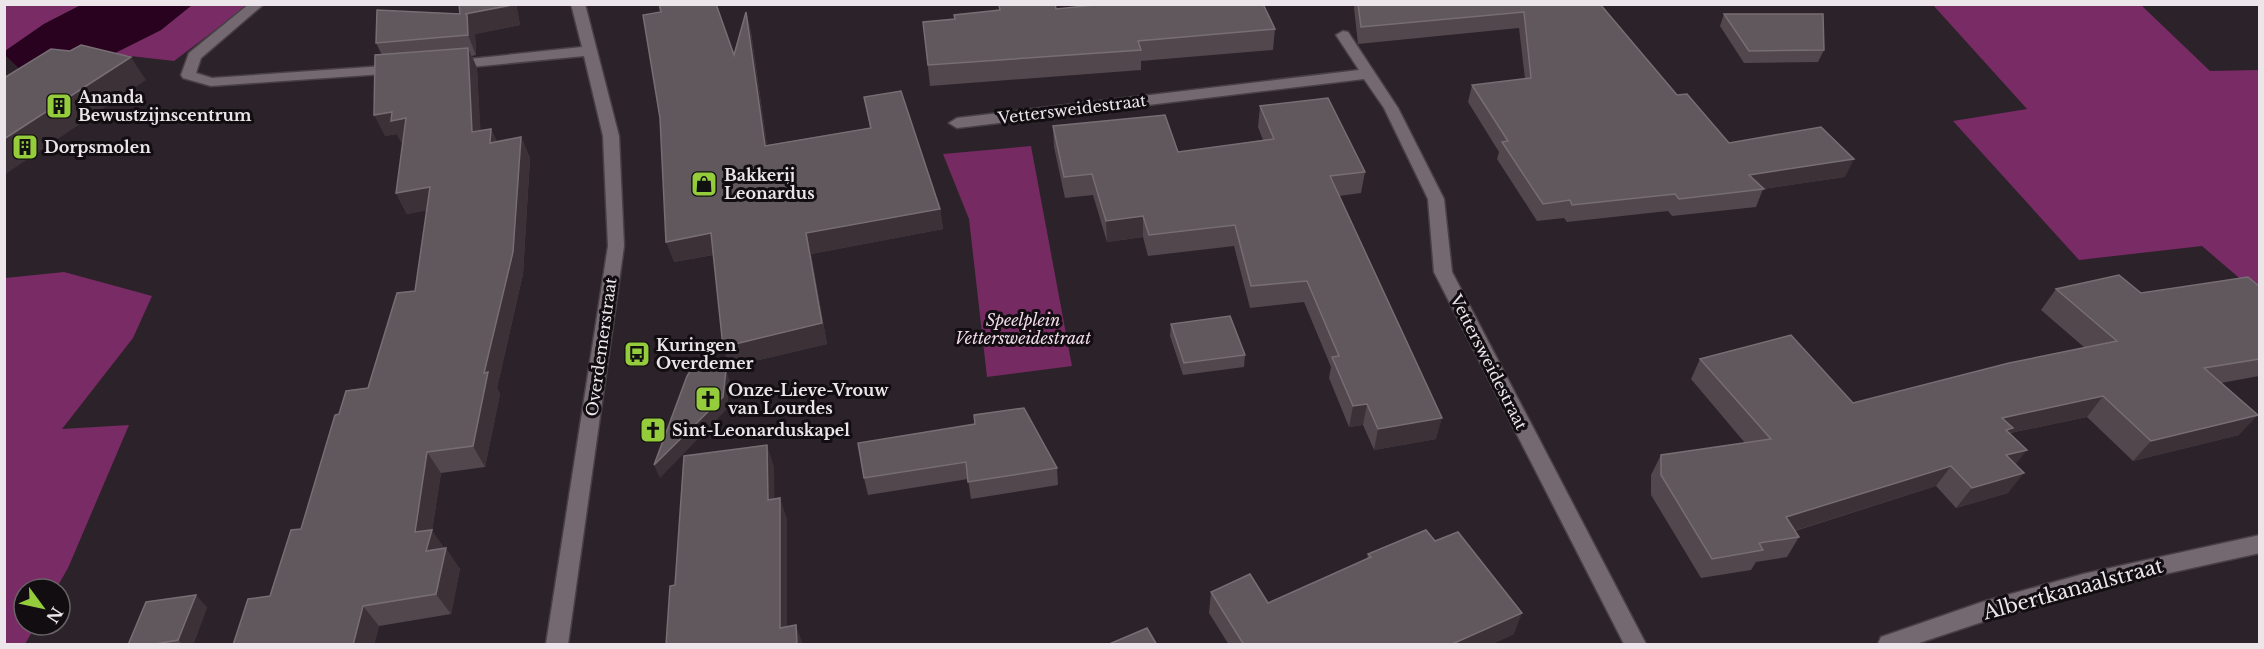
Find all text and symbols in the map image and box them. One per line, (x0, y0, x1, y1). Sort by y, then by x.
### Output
place label: Ananda Bewustzijnscentrum (77, 87, 252, 125)
street label: Vettersweidestraat (996, 90, 1147, 128)
building icon: Ananda Bewustzijnscentrum (44, 91, 74, 121)
building icon: Dorpsmolen (10, 132, 40, 162)
place label: Dorpsmolen (44, 137, 151, 157)
place label: Bakkerij Leonardus (724, 165, 815, 203)
shop icon: Bakkerij Leonardus (689, 169, 719, 199)
street label: Overdemerstraat (581, 276, 621, 418)
street label: Vettersweidestraat (1446, 290, 1532, 433)
park label: Speelplein Vettersweidestraat (955, 310, 1091, 348)
place label: Kuringen Overdemer (656, 335, 754, 373)
bus stop icon: Kuringen Overdemer (622, 339, 652, 369)
place label: Onze-Lieve-Vrouw van Lourdes (728, 380, 889, 418)
church icon: Onze-Lieve-Vrouw van Lourdes (693, 384, 723, 414)
church icon: Sint-Leonarduskapel (638, 415, 668, 445)
place label: Sint-Leonarduskapel (672, 420, 850, 440)
street label: Albertkanaalstraat (1979, 553, 2166, 625)
north arrow (12, 577, 72, 637)
text: N (42, 603, 67, 627)

